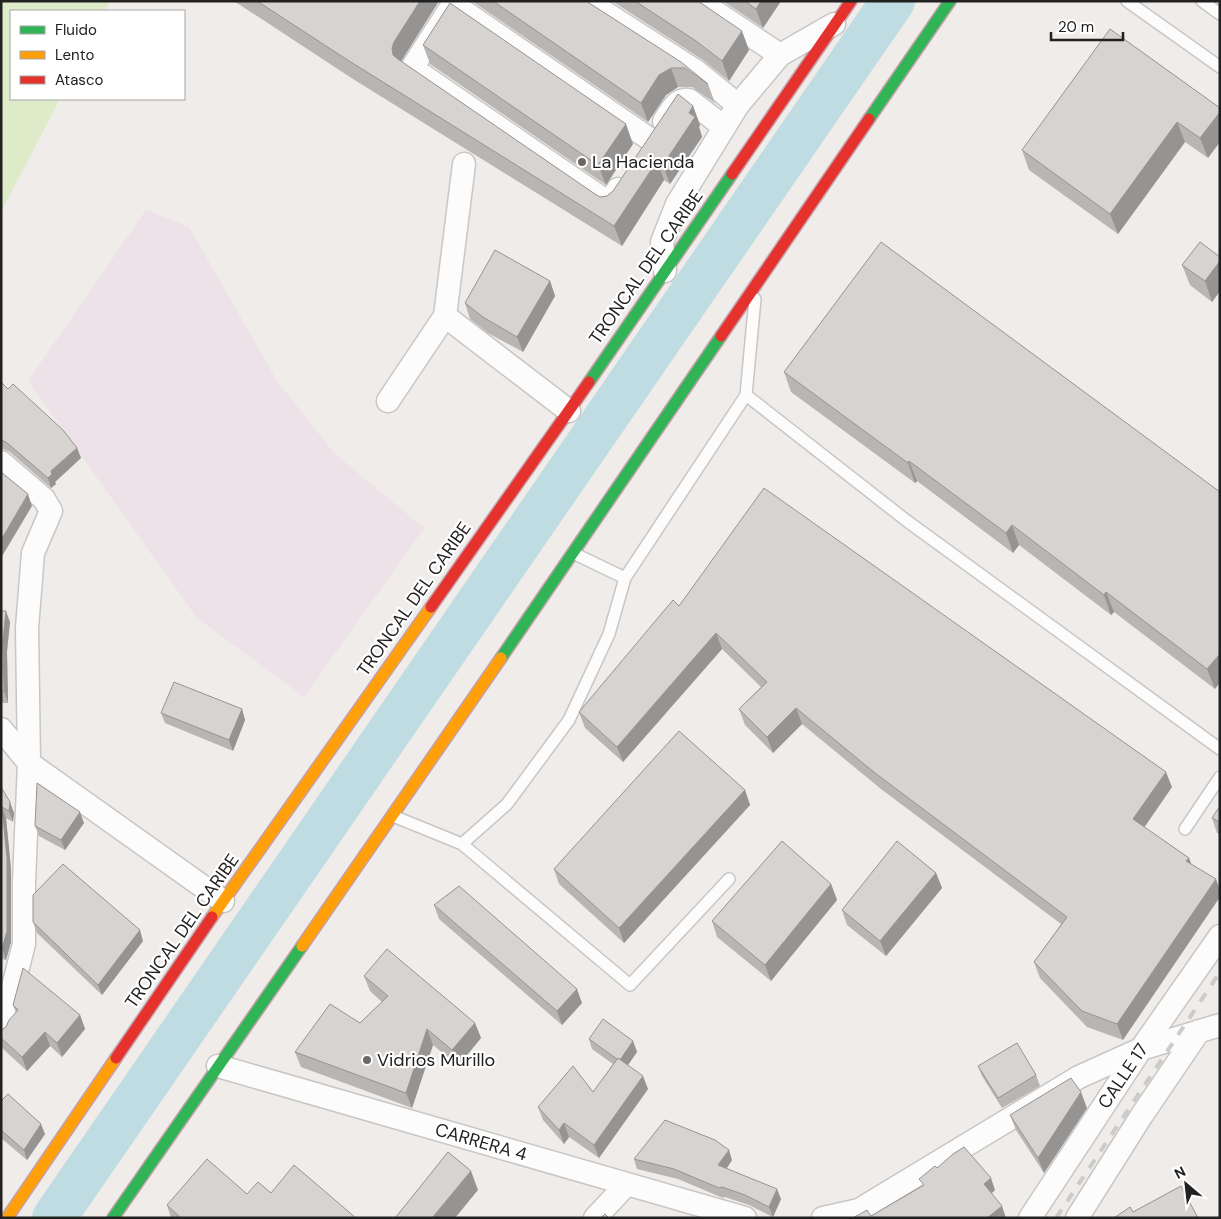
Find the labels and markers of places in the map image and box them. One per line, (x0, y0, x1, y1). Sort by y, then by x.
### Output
place label: La Hacienda (592, 150, 694, 174)
marker: La Hacienda (576, 156, 588, 168)
place label: Vidrios Murillo (377, 1048, 495, 1072)
marker: Vidrios Murillo (361, 1054, 373, 1066)

